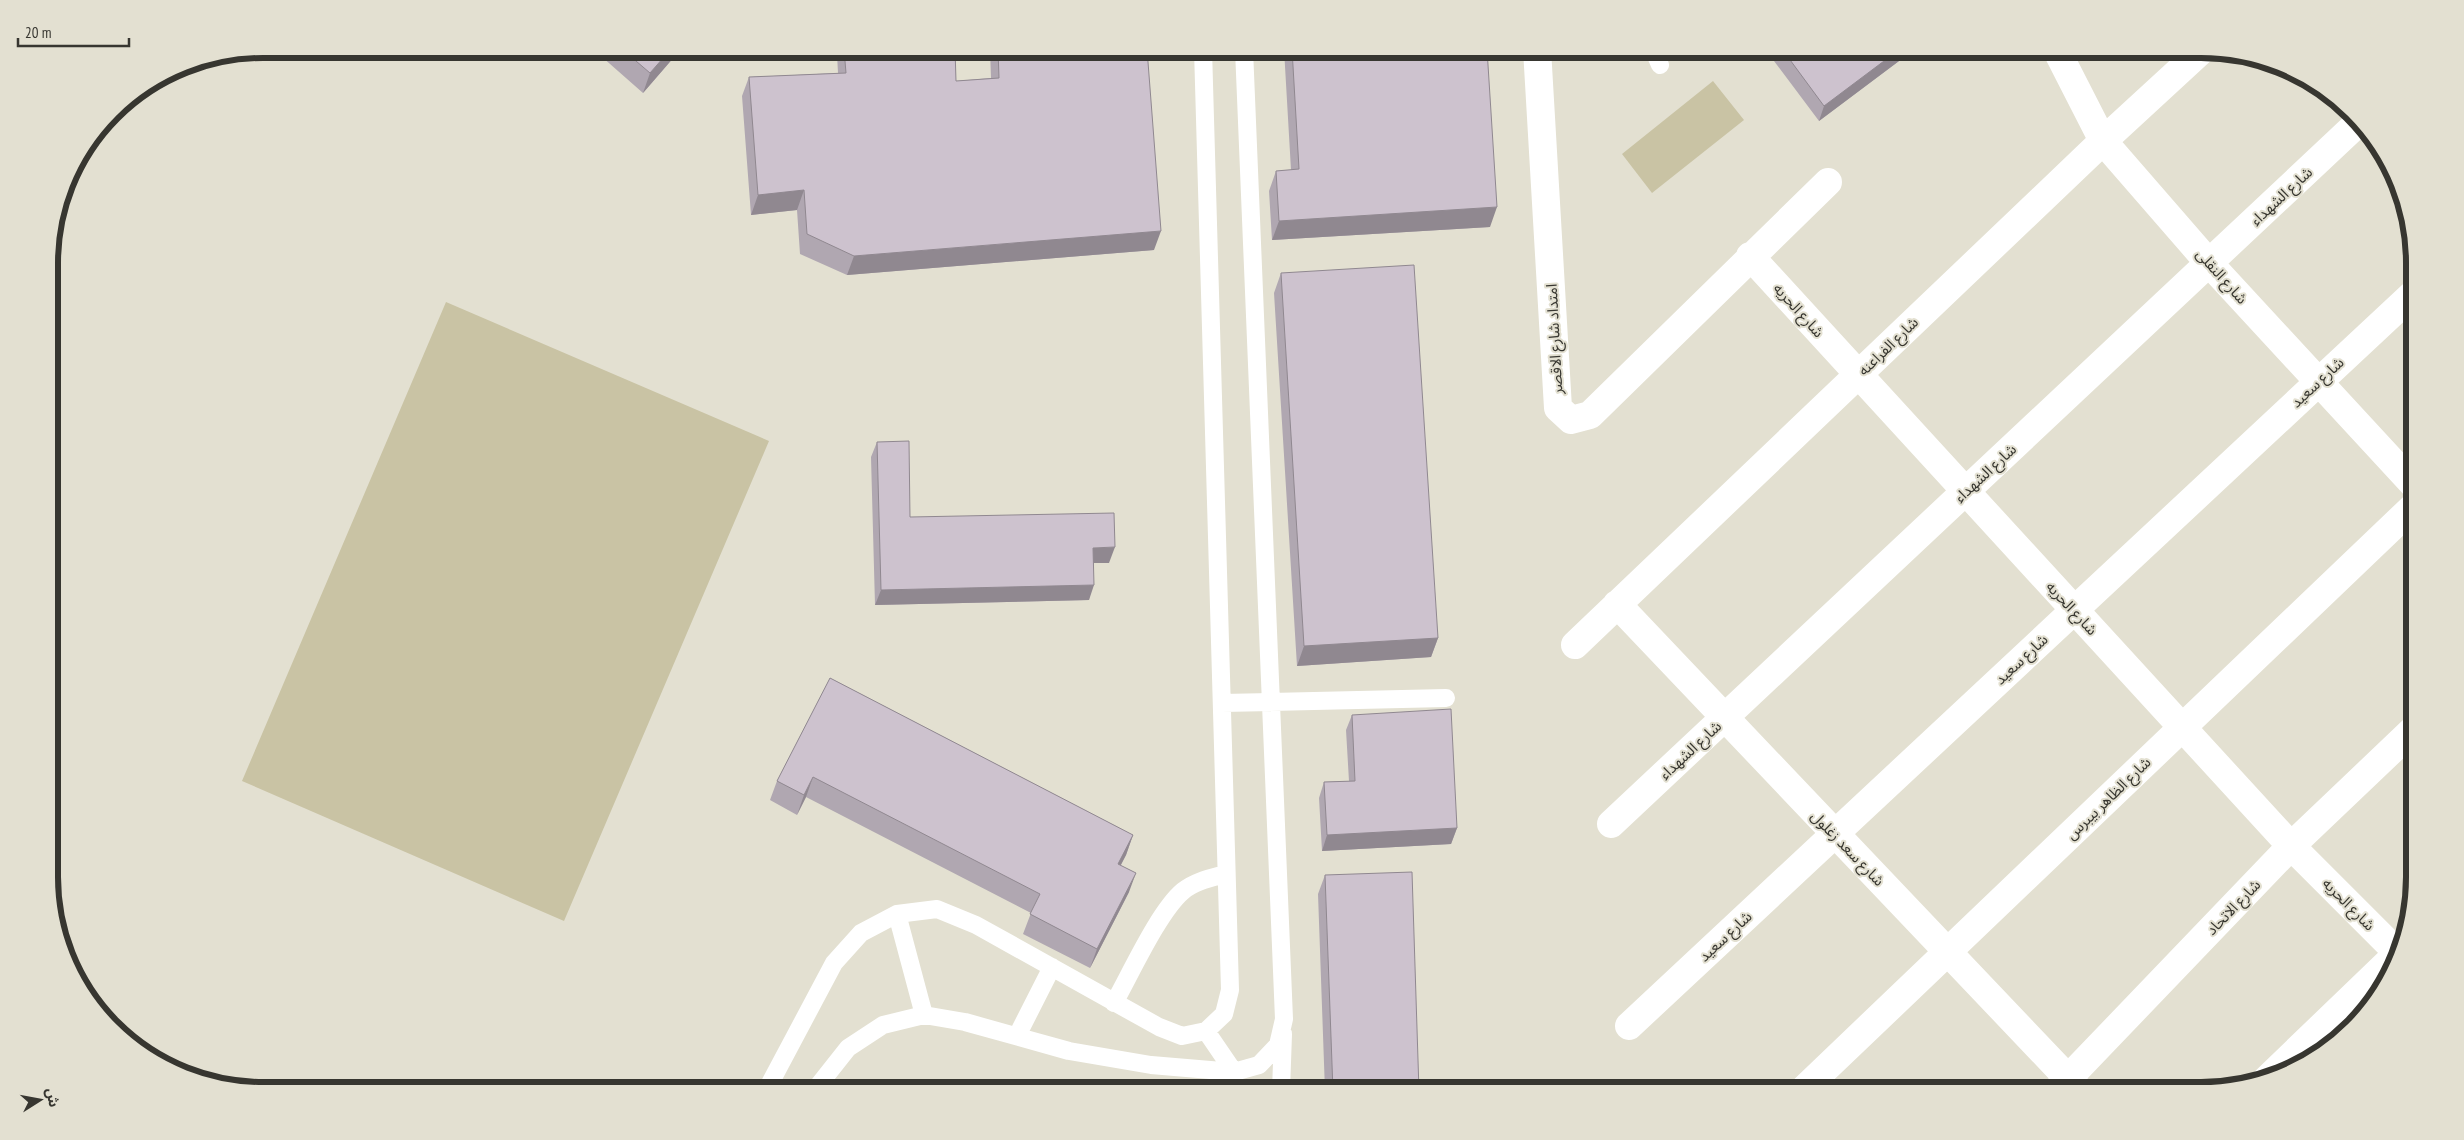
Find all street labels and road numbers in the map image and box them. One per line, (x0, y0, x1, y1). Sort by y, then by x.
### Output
street label: شارع الشهداء (2246, 162, 2318, 232)
street label: شارع النقلى (2190, 244, 2252, 310)
street label: شارع الحريه (1767, 279, 1829, 343)
street label: امتداد شارع الاقصر (1542, 283, 1569, 396)
street label: شارع الفراعنه (1854, 312, 1924, 382)
street label: شارع سعيد (2287, 353, 2350, 414)
street label: شارع الشهداء (1950, 439, 2022, 509)
street label: شارع الحريه (2040, 577, 2102, 641)
street label: شارع سعيد (1991, 630, 2054, 691)
street label: شارع الشهداء (1655, 716, 1727, 786)
street label: شارع الظاهر بيبرس (2061, 752, 2157, 846)
street label: شارع سعد زغلول (1805, 806, 1889, 892)
street label: شارع الحريه (2317, 874, 2379, 937)
street label: شارع الاتحاد (2202, 875, 2267, 941)
street label: شارع سعيد (1695, 907, 1758, 968)

